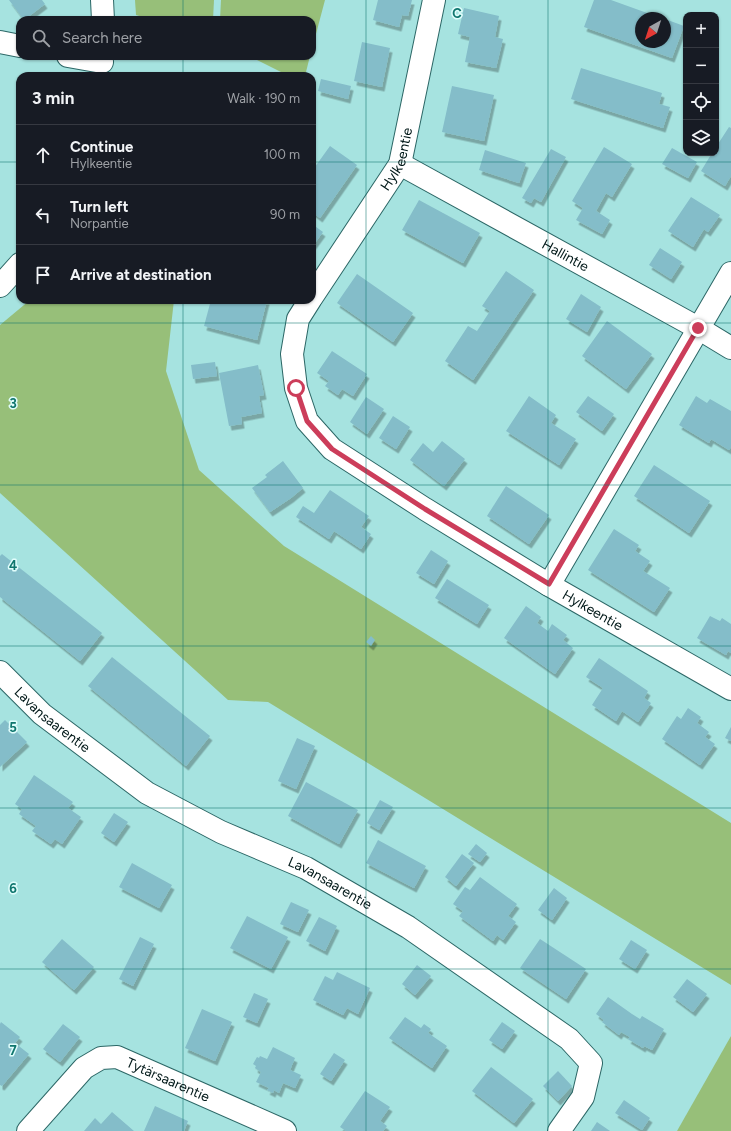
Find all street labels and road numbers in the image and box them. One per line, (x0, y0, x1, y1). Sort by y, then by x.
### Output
street label: Hylkeentie (377, 126, 416, 194)
street label: Hallintie (539, 236, 592, 275)
street label: Hylkeentie (559, 586, 626, 635)
street label: Lavansaarentie (11, 683, 94, 757)
street label: Lavansaarentie (285, 853, 375, 914)
street label: Tytärsaarentie (124, 1054, 213, 1106)

